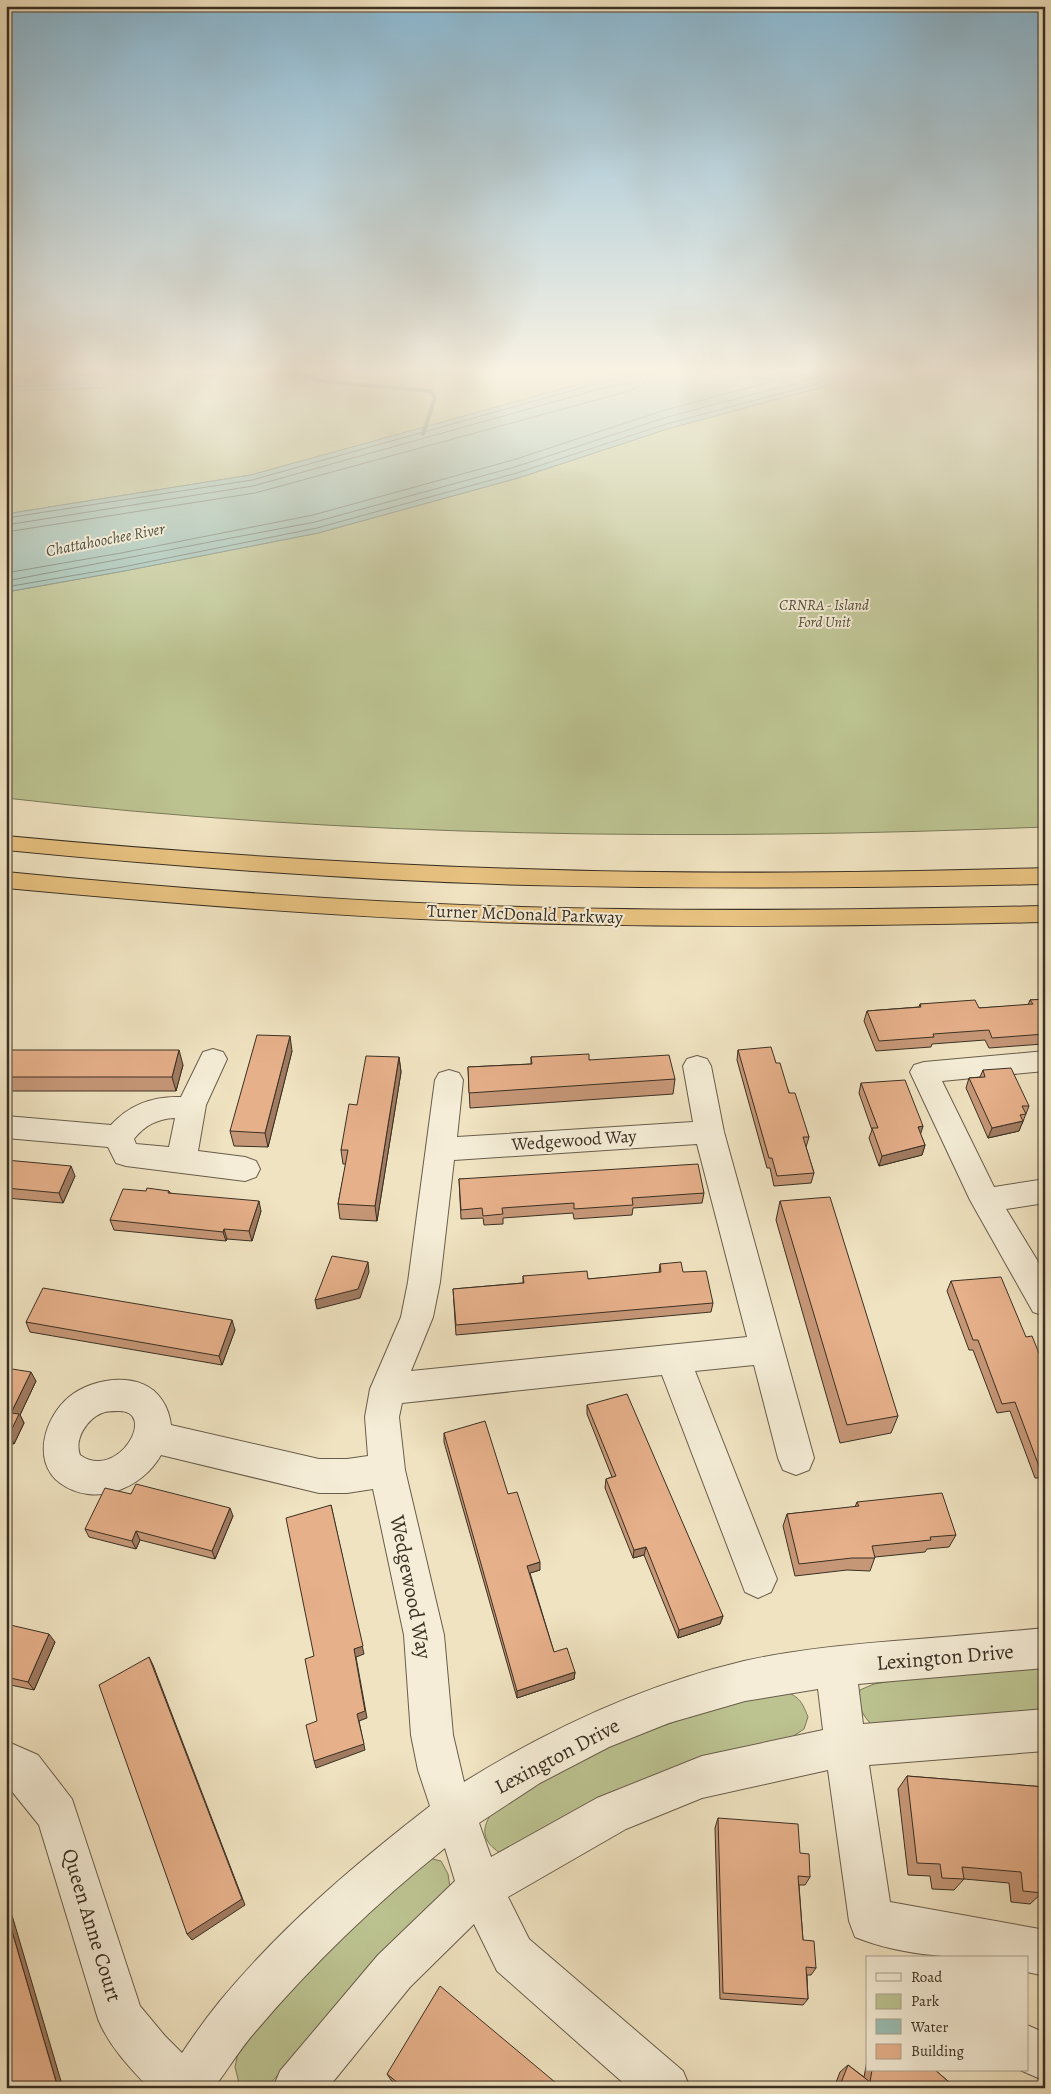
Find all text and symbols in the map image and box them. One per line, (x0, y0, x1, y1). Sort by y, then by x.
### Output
water label: Chattahoochee River (44, 518, 167, 562)
park label: CRNRA - Island Ford Unit (779, 595, 869, 632)
street label: Turner McDonald Parkway (427, 899, 624, 929)
street label: Wedgewood Way (510, 1124, 638, 1156)
street label: Wedgewood Way (383, 1512, 439, 1662)
street label: Lexington Drive (875, 1637, 1015, 1677)
street label: Lexington Drive (490, 1711, 624, 1801)
street label: Queen Anne Court (55, 1845, 129, 2005)
legend (866, 1956, 1028, 2072)
text: Road (911, 1967, 943, 1987)
text: Park (911, 1991, 940, 2011)
text: Water (910, 2017, 948, 2037)
text: Building (911, 2041, 964, 2061)

